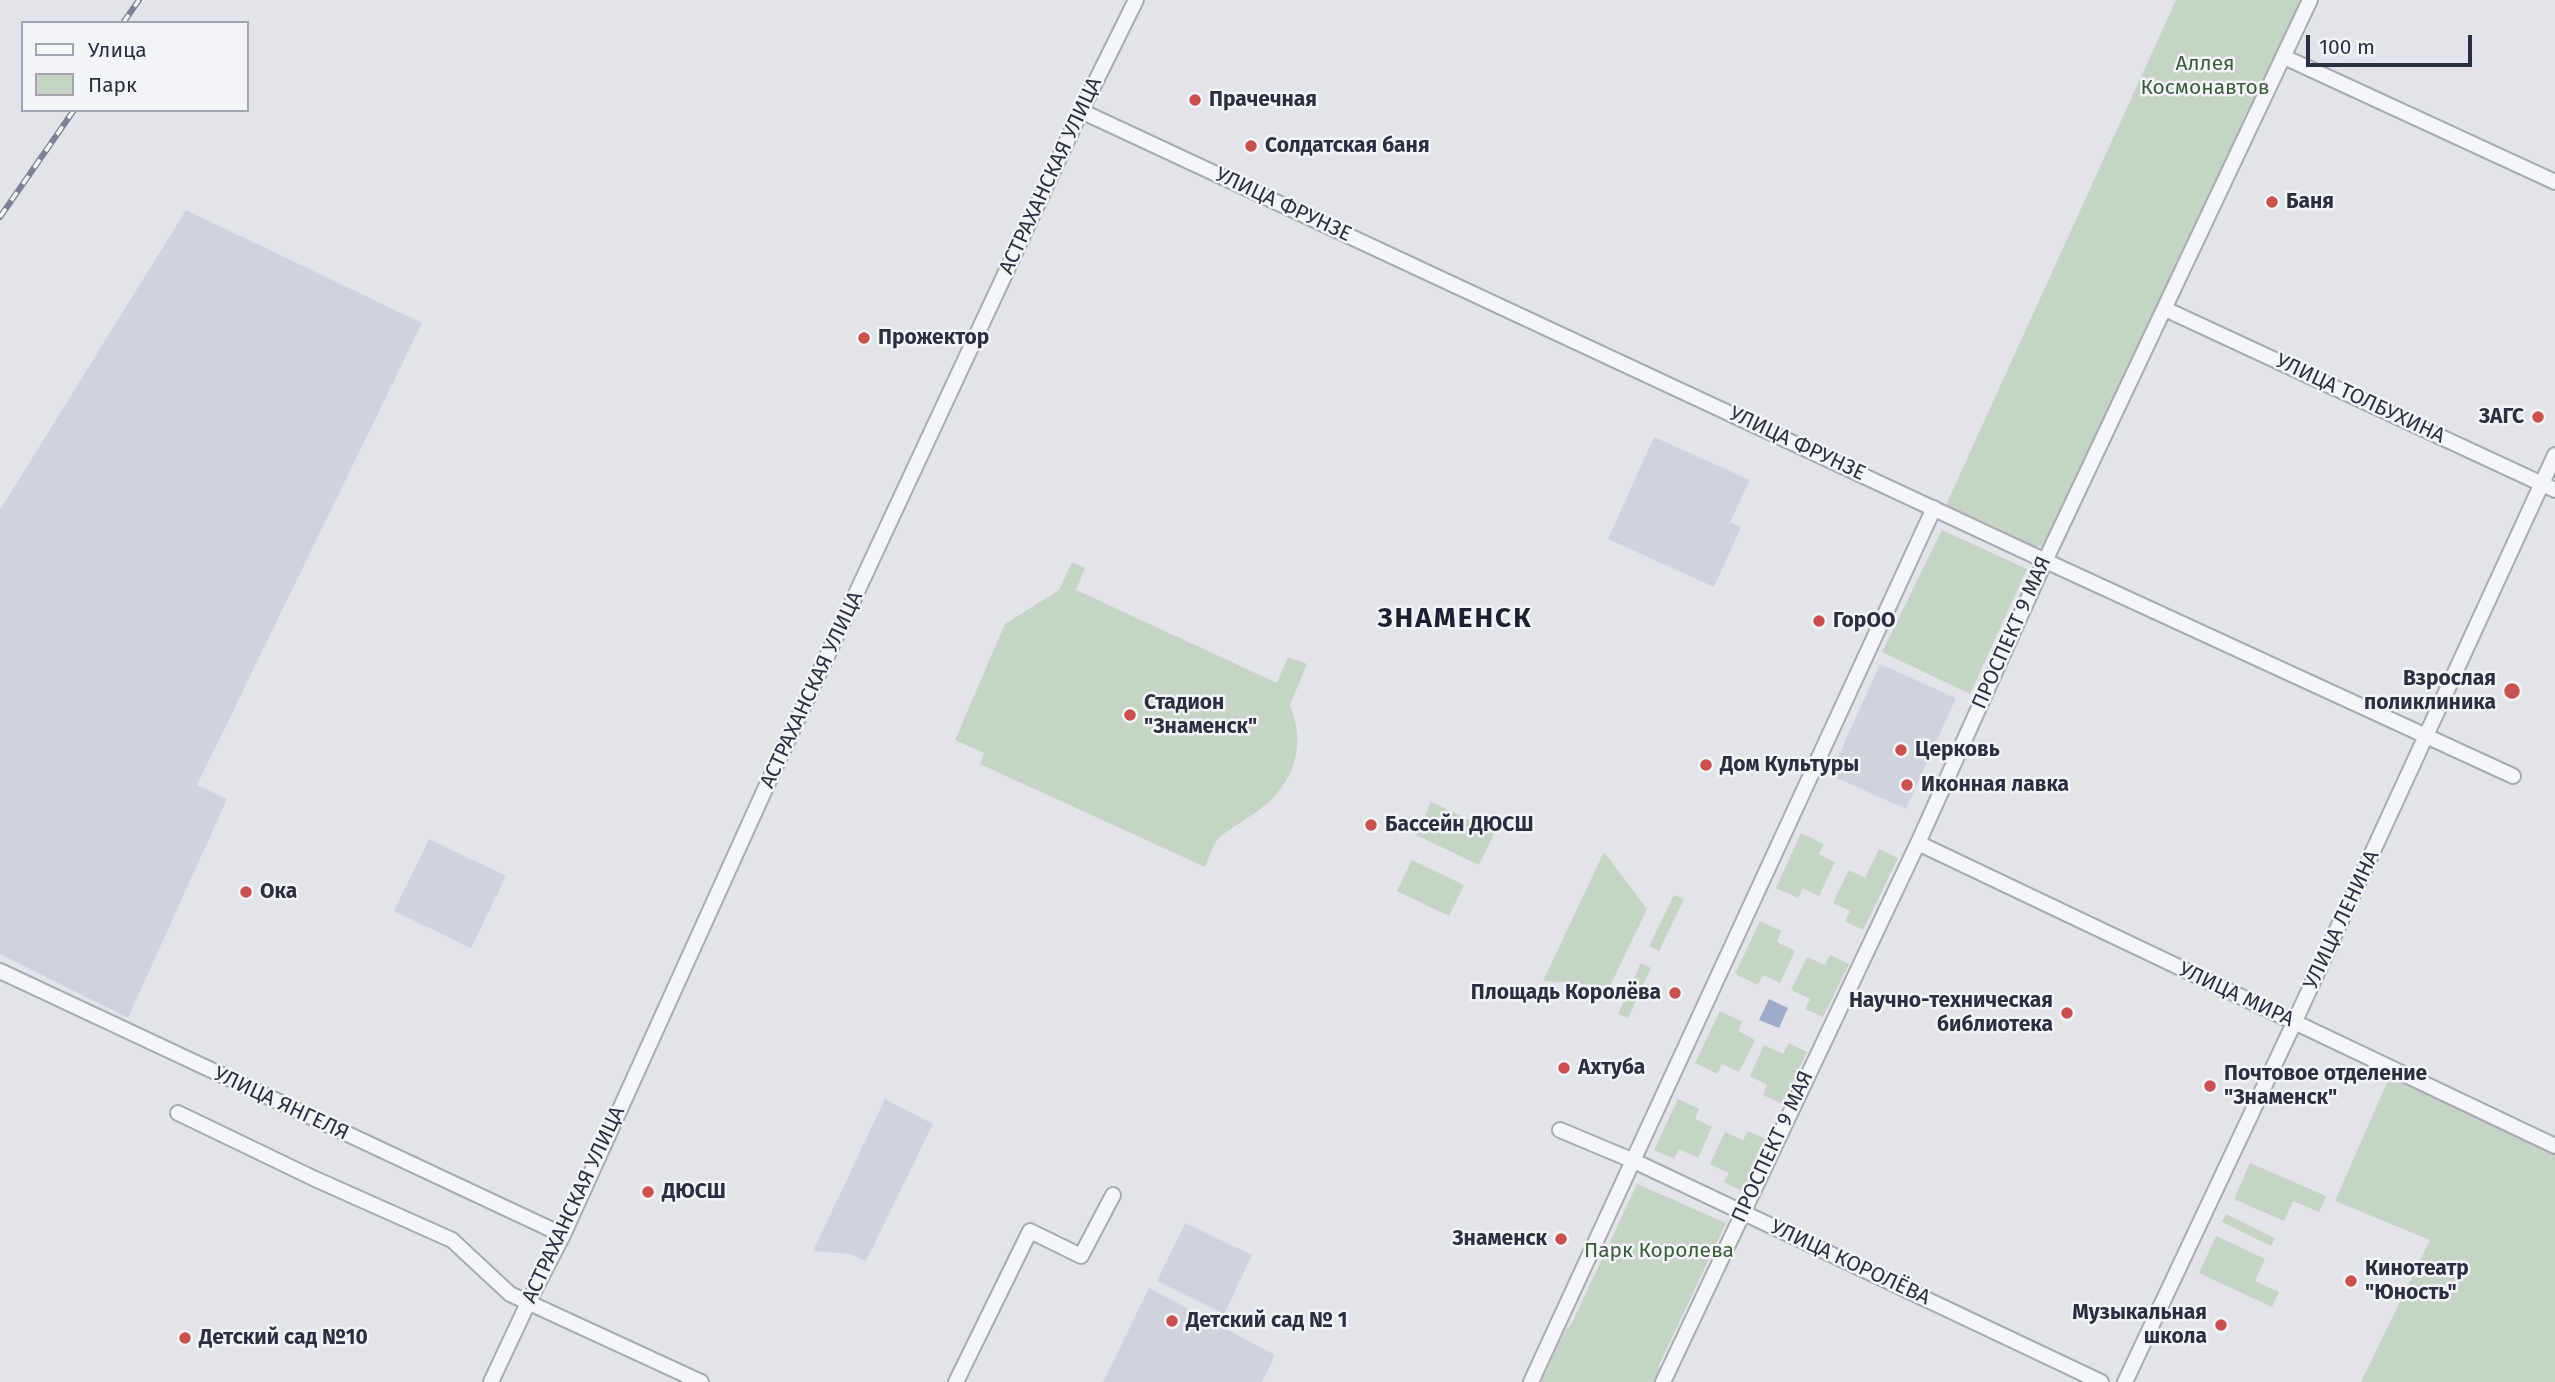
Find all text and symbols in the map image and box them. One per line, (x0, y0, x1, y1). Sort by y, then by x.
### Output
legend (21, 21, 248, 112)
scale bar (2310, 21, 2476, 65)
text: 100 m (2319, 34, 2375, 60)
text: Улица (88, 37, 147, 63)
park label: Аллея Космонавтов (2140, 51, 2270, 101)
text: Парк (88, 72, 137, 98)
street label: АСТРАХАНСКАЯ УЛИЦА (994, 74, 1108, 278)
place label: Прачечная (1209, 87, 1317, 113)
marker: Прачечная (1187, 92, 1203, 108)
place label: Солдатская баня (1265, 133, 1430, 159)
marker: Солдатская баня (1243, 138, 1259, 154)
street label: УЛИЦА ФРУНЗЕ (1211, 162, 1355, 248)
place label: Баня (2286, 189, 2334, 215)
marker: Баня (2264, 194, 2280, 210)
place label: Прожектор (878, 325, 989, 351)
marker: Прожектор (856, 330, 872, 346)
street label: УЛИЦА ТОЛБУХИНА (2271, 349, 2449, 449)
street label: УЛИЦА ФРУНЗЕ (1725, 401, 1869, 487)
place label: ЗАГС (2479, 404, 2524, 430)
marker: ЗАГС (2530, 409, 2546, 425)
street label: ПРОСПЕКТ 9 МАЯ (1967, 553, 2057, 713)
street label: АСТРАХАНСКАЯ УЛИЦА (755, 588, 869, 792)
district label: ЗНАМЕНСК (1378, 602, 1532, 636)
place label: ГорОО (1833, 608, 1895, 634)
marker: ГорОО (1811, 613, 1827, 629)
place label: Взрослая поликлиника (2364, 666, 2496, 716)
marker: Взрослая поликлиника (2502, 681, 2522, 701)
place label: Стадион "Знаменск" (1144, 690, 1257, 740)
marker: Стадион "Знаменск" (1122, 707, 1138, 723)
place label: Церковь (1915, 737, 2000, 763)
marker: Церковь (1893, 742, 1909, 758)
place label: Дом Культуры (1720, 752, 1859, 778)
marker: Дом Культуры (1698, 757, 1714, 773)
place label: Иконная лавка (1921, 772, 2069, 798)
marker: Иконная лавка (1899, 777, 1915, 793)
place label: Бассейн ДЮСШ (1385, 812, 1534, 838)
marker: Бассейн ДЮСШ (1363, 817, 1379, 833)
street label: УЛИЦА ЛЕНИНА (2299, 846, 2385, 994)
place label: Ока (260, 879, 297, 905)
marker: Ока (238, 884, 254, 900)
street label: УЛИЦА МИРА (2174, 957, 2298, 1033)
place label: Площадь Королёва (1471, 980, 1661, 1006)
marker: Площадь Королёва (1667, 985, 1683, 1001)
place label: Научно-техническая библиотека (1849, 988, 2053, 1038)
marker: Научно-техническая библиотека (2059, 1005, 2075, 1021)
place label: Ахтуба (1578, 1055, 1645, 1081)
marker: Ахтуба (1556, 1060, 1572, 1076)
place label: Почтовое отделение "Знаменск" (2224, 1061, 2427, 1111)
street label: УЛИЦА ЯНГЕЛЯ (209, 1062, 353, 1146)
street label: ПРОСПЕКТ 9 МАЯ (1727, 1067, 1819, 1227)
marker: Почтовое отделение "Знаменск" (2202, 1078, 2218, 1094)
street label: АСТРАХАНСКАЯ УЛИЦА (517, 1103, 631, 1307)
place label: ДЮСШ (662, 1179, 726, 1205)
marker: ДЮСШ (640, 1184, 656, 1200)
street label: УЛИЦА КОРОЛЁВА (1766, 1215, 1934, 1311)
place label: Знаменск (1452, 1226, 1547, 1252)
marker: Знаменск (1553, 1231, 1569, 1247)
park label: Парк Королева (1584, 1238, 1734, 1264)
place label: Кинотеатр "Юность" (2365, 1256, 2469, 1306)
marker: Кинотеатр "Юность" (2343, 1273, 2359, 1289)
place label: Музыкальная школа (2072, 1300, 2207, 1350)
place label: Детский сад № 1 (1186, 1308, 1348, 1334)
marker: Детский сад № 1 (1164, 1313, 1180, 1329)
marker: Музыкальная школа (2213, 1317, 2229, 1333)
place label: Детский сад №10 (199, 1325, 368, 1351)
marker: Детский сад №10 (177, 1330, 193, 1346)

